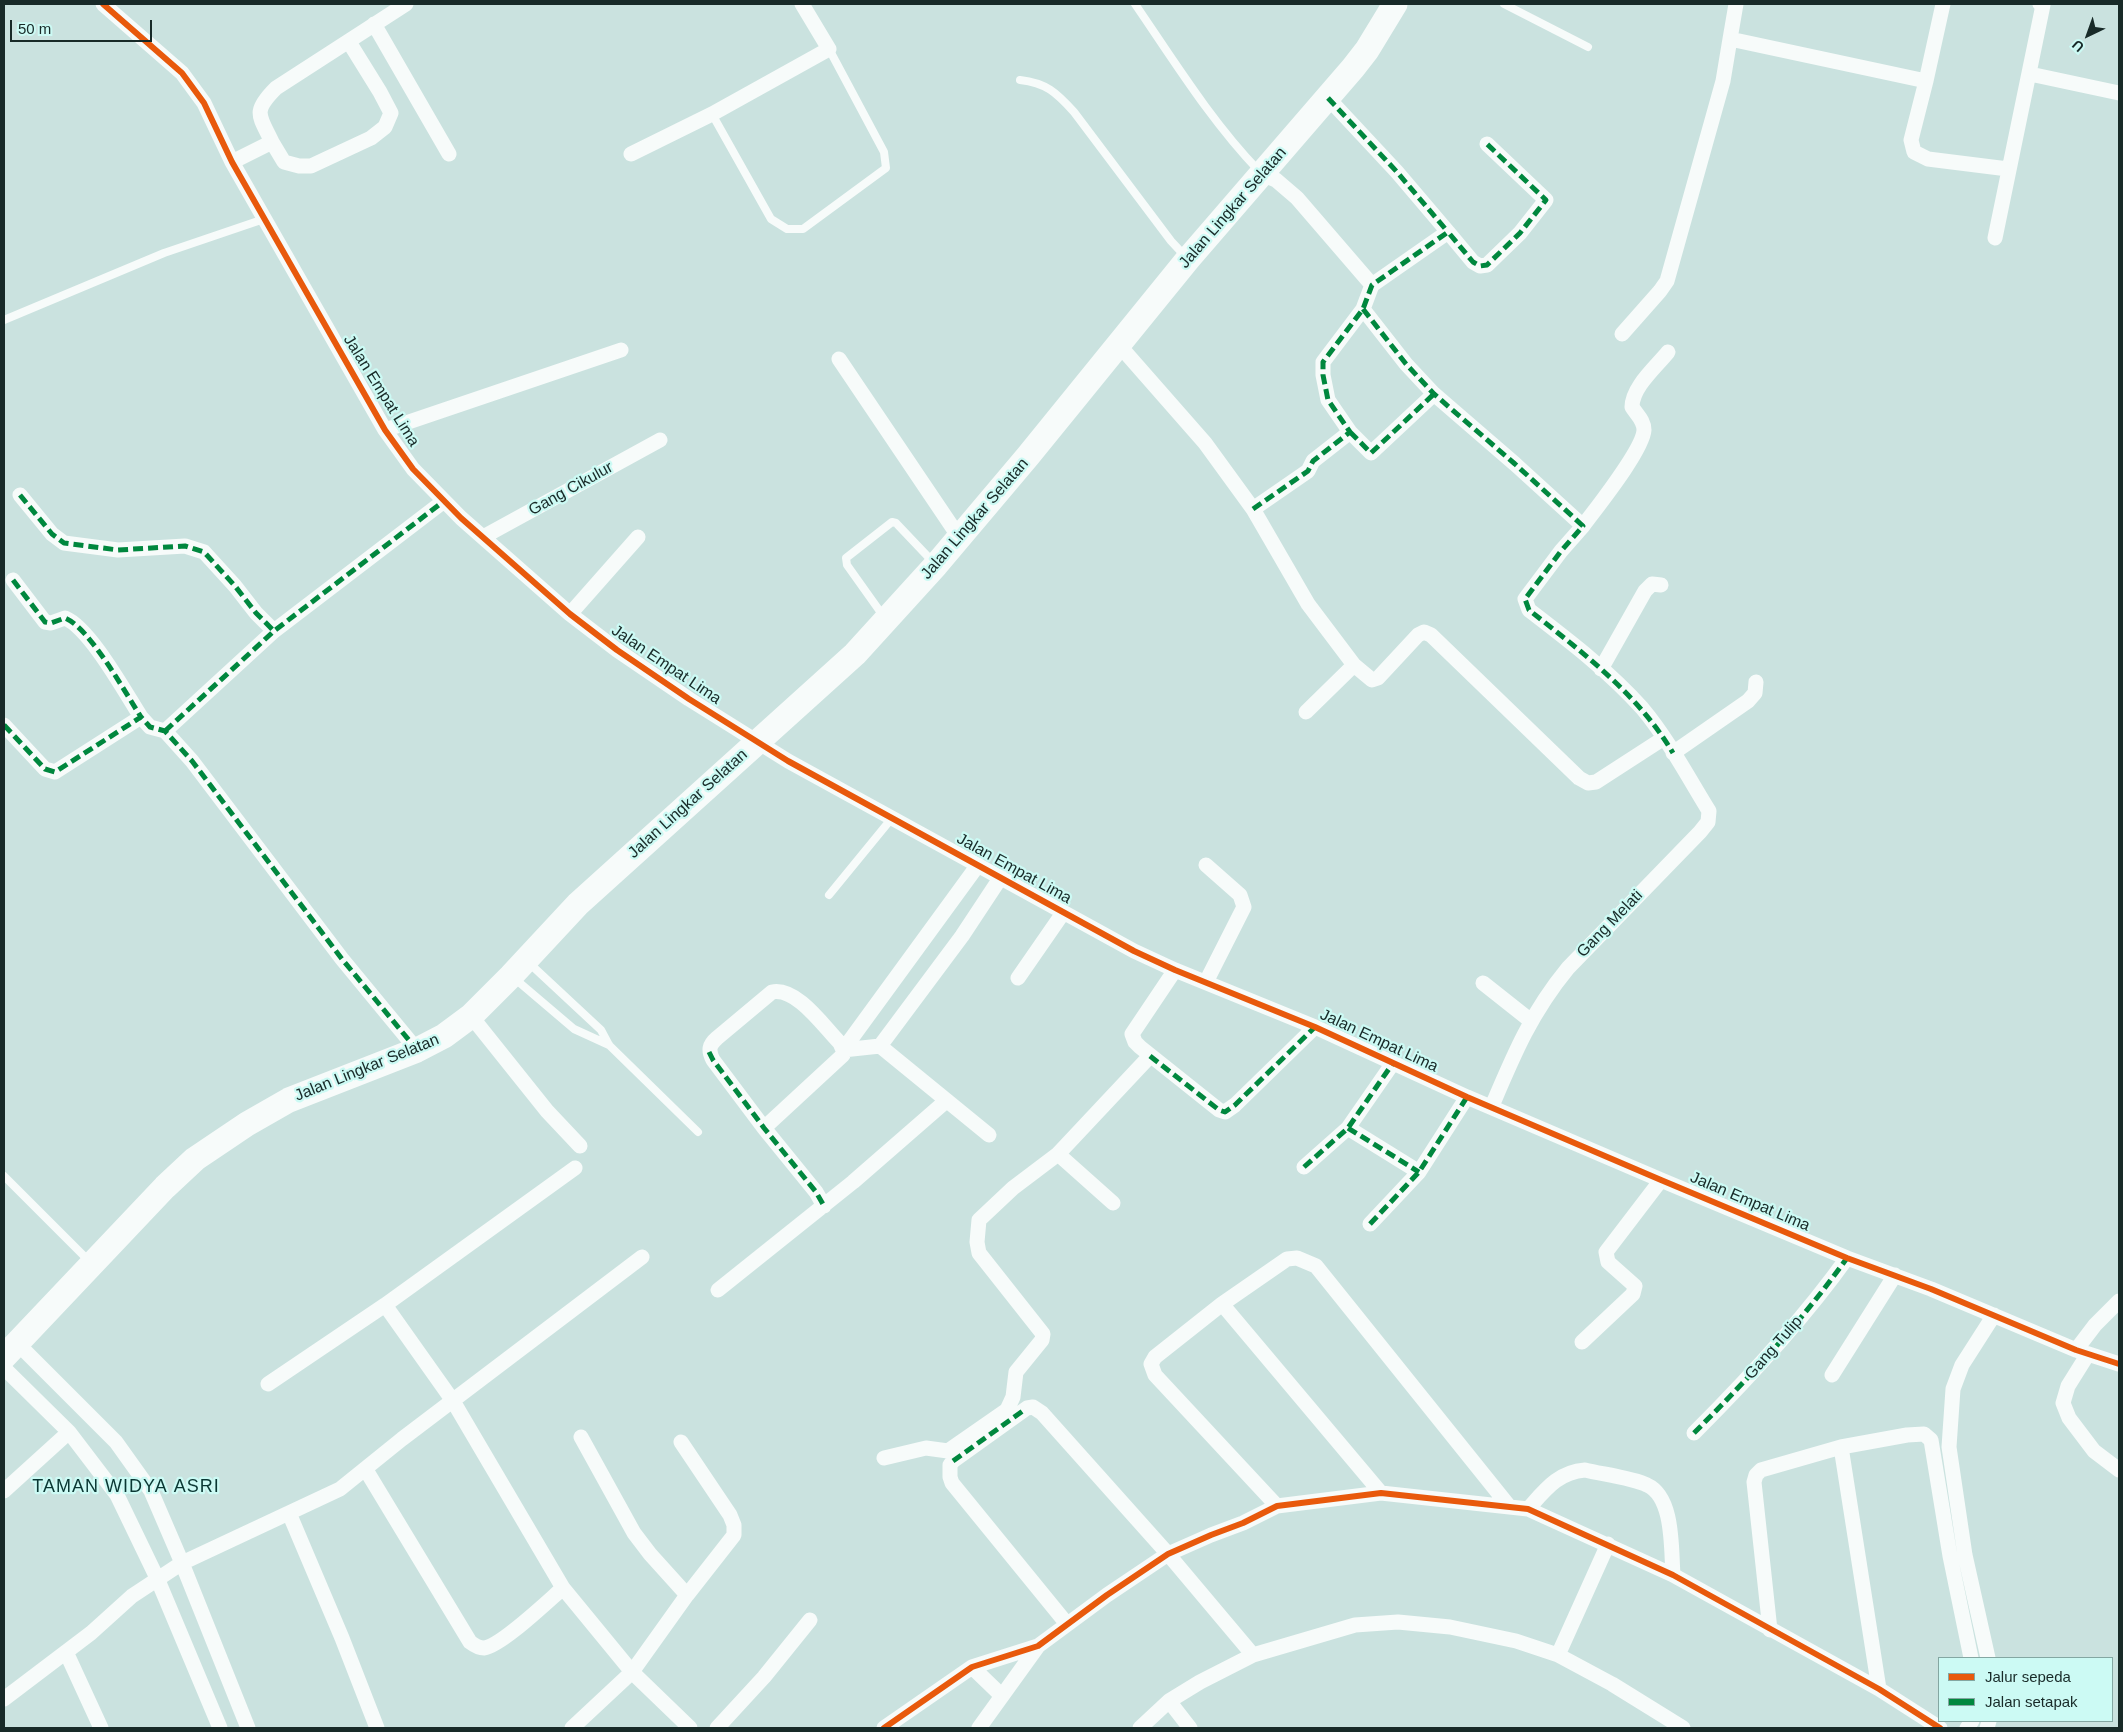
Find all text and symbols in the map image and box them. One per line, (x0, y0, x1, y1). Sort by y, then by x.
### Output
scale bar (12, 10, 155, 42)
north arrow (2063, 10, 2113, 60)
text: 50 m (18, 20, 51, 37)
text: U (2069, 37, 2087, 55)
street label: Jalan Lingkar Selatan (1175, 144, 1291, 272)
street label: Jalan Empat Lima (339, 332, 423, 450)
street label: Jalan Lingkar Selatan (917, 455, 1033, 583)
street label: Gang Cikulur (526, 458, 616, 520)
street label: Jalan Empat Lima (608, 621, 724, 709)
street label: Jalan Lingkar Selatan (624, 745, 752, 863)
street label: Jalan Empat Lima (953, 830, 1075, 908)
street label: Gang Melati (1573, 886, 1647, 962)
street label: Jalan Empat Lima (1317, 1005, 1441, 1077)
street label: Jalan Lingkar Selatan (292, 1030, 442, 1106)
street label: Jalan Empat Lima (1687, 1168, 1813, 1236)
street label: Gang Tulip (1741, 1312, 1807, 1384)
district label: TAMAN WIDYA ASRI (30, 1476, 222, 1498)
legend (1938, 1657, 2113, 1722)
text: Jalur sepeda (1985, 1668, 2071, 1685)
text: Jalan setapak (1985, 1693, 2078, 1710)

